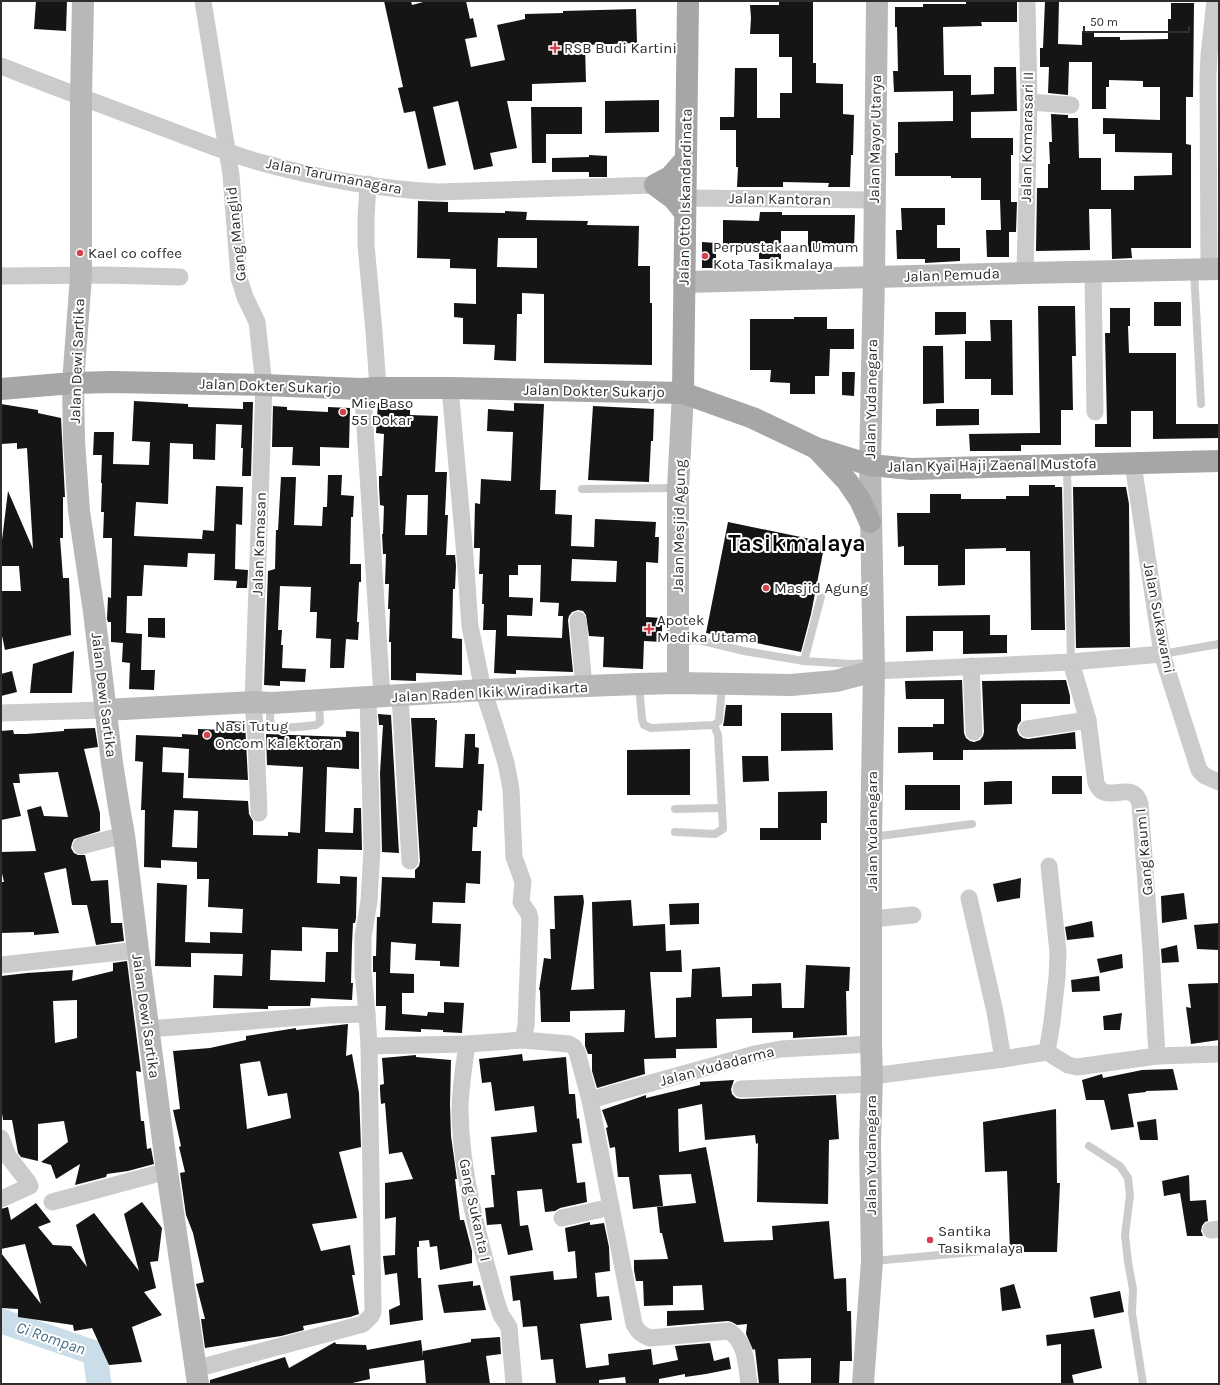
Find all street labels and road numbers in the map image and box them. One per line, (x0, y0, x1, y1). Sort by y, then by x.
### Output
street label: Jalan Komarasari II (1017, 72, 1037, 202)
street label: Jalan Mayor Utarya (865, 74, 885, 204)
street label: Jalan Otto Iskandardinata (674, 108, 696, 286)
street label: Jalan Tarumanagara (264, 154, 404, 198)
street label: Gang Manglid (222, 186, 250, 282)
street label: Jalan Kantoran (729, 189, 831, 209)
street label: Jalan Pemuda (904, 264, 1000, 286)
street label: Jalan Dewi Sartika (66, 298, 88, 424)
street label: Jalan Yudanegara (861, 339, 881, 459)
street label: Jalan Dokter Sukarjo (199, 375, 341, 397)
street label: Jalan Dokter Sukarjo (523, 381, 665, 401)
street label: Jalan Kyai Haji Zaenal Mustofa (887, 454, 1097, 476)
street label: Jalan Mesjid Agung (669, 459, 689, 593)
street label: Jalan Kamasan (248, 492, 270, 596)
street label: Jalan Sukawarni (1139, 561, 1179, 675)
street label: Jalan Dewi Sartika (87, 632, 121, 758)
street label: Jalan Raden Ikik Wiradikarta (392, 678, 588, 706)
street label: Jalan Yudanegara (863, 771, 881, 891)
street label: Gang Kaum I (1131, 808, 1157, 896)
street label: Jalan Dewi Sartika (128, 953, 164, 1079)
street label: Jalan Yudadarma (658, 1042, 776, 1090)
street label: Jalan Yudanegara (862, 1095, 880, 1215)
street label: Gang Sukanta I (455, 1157, 495, 1263)

